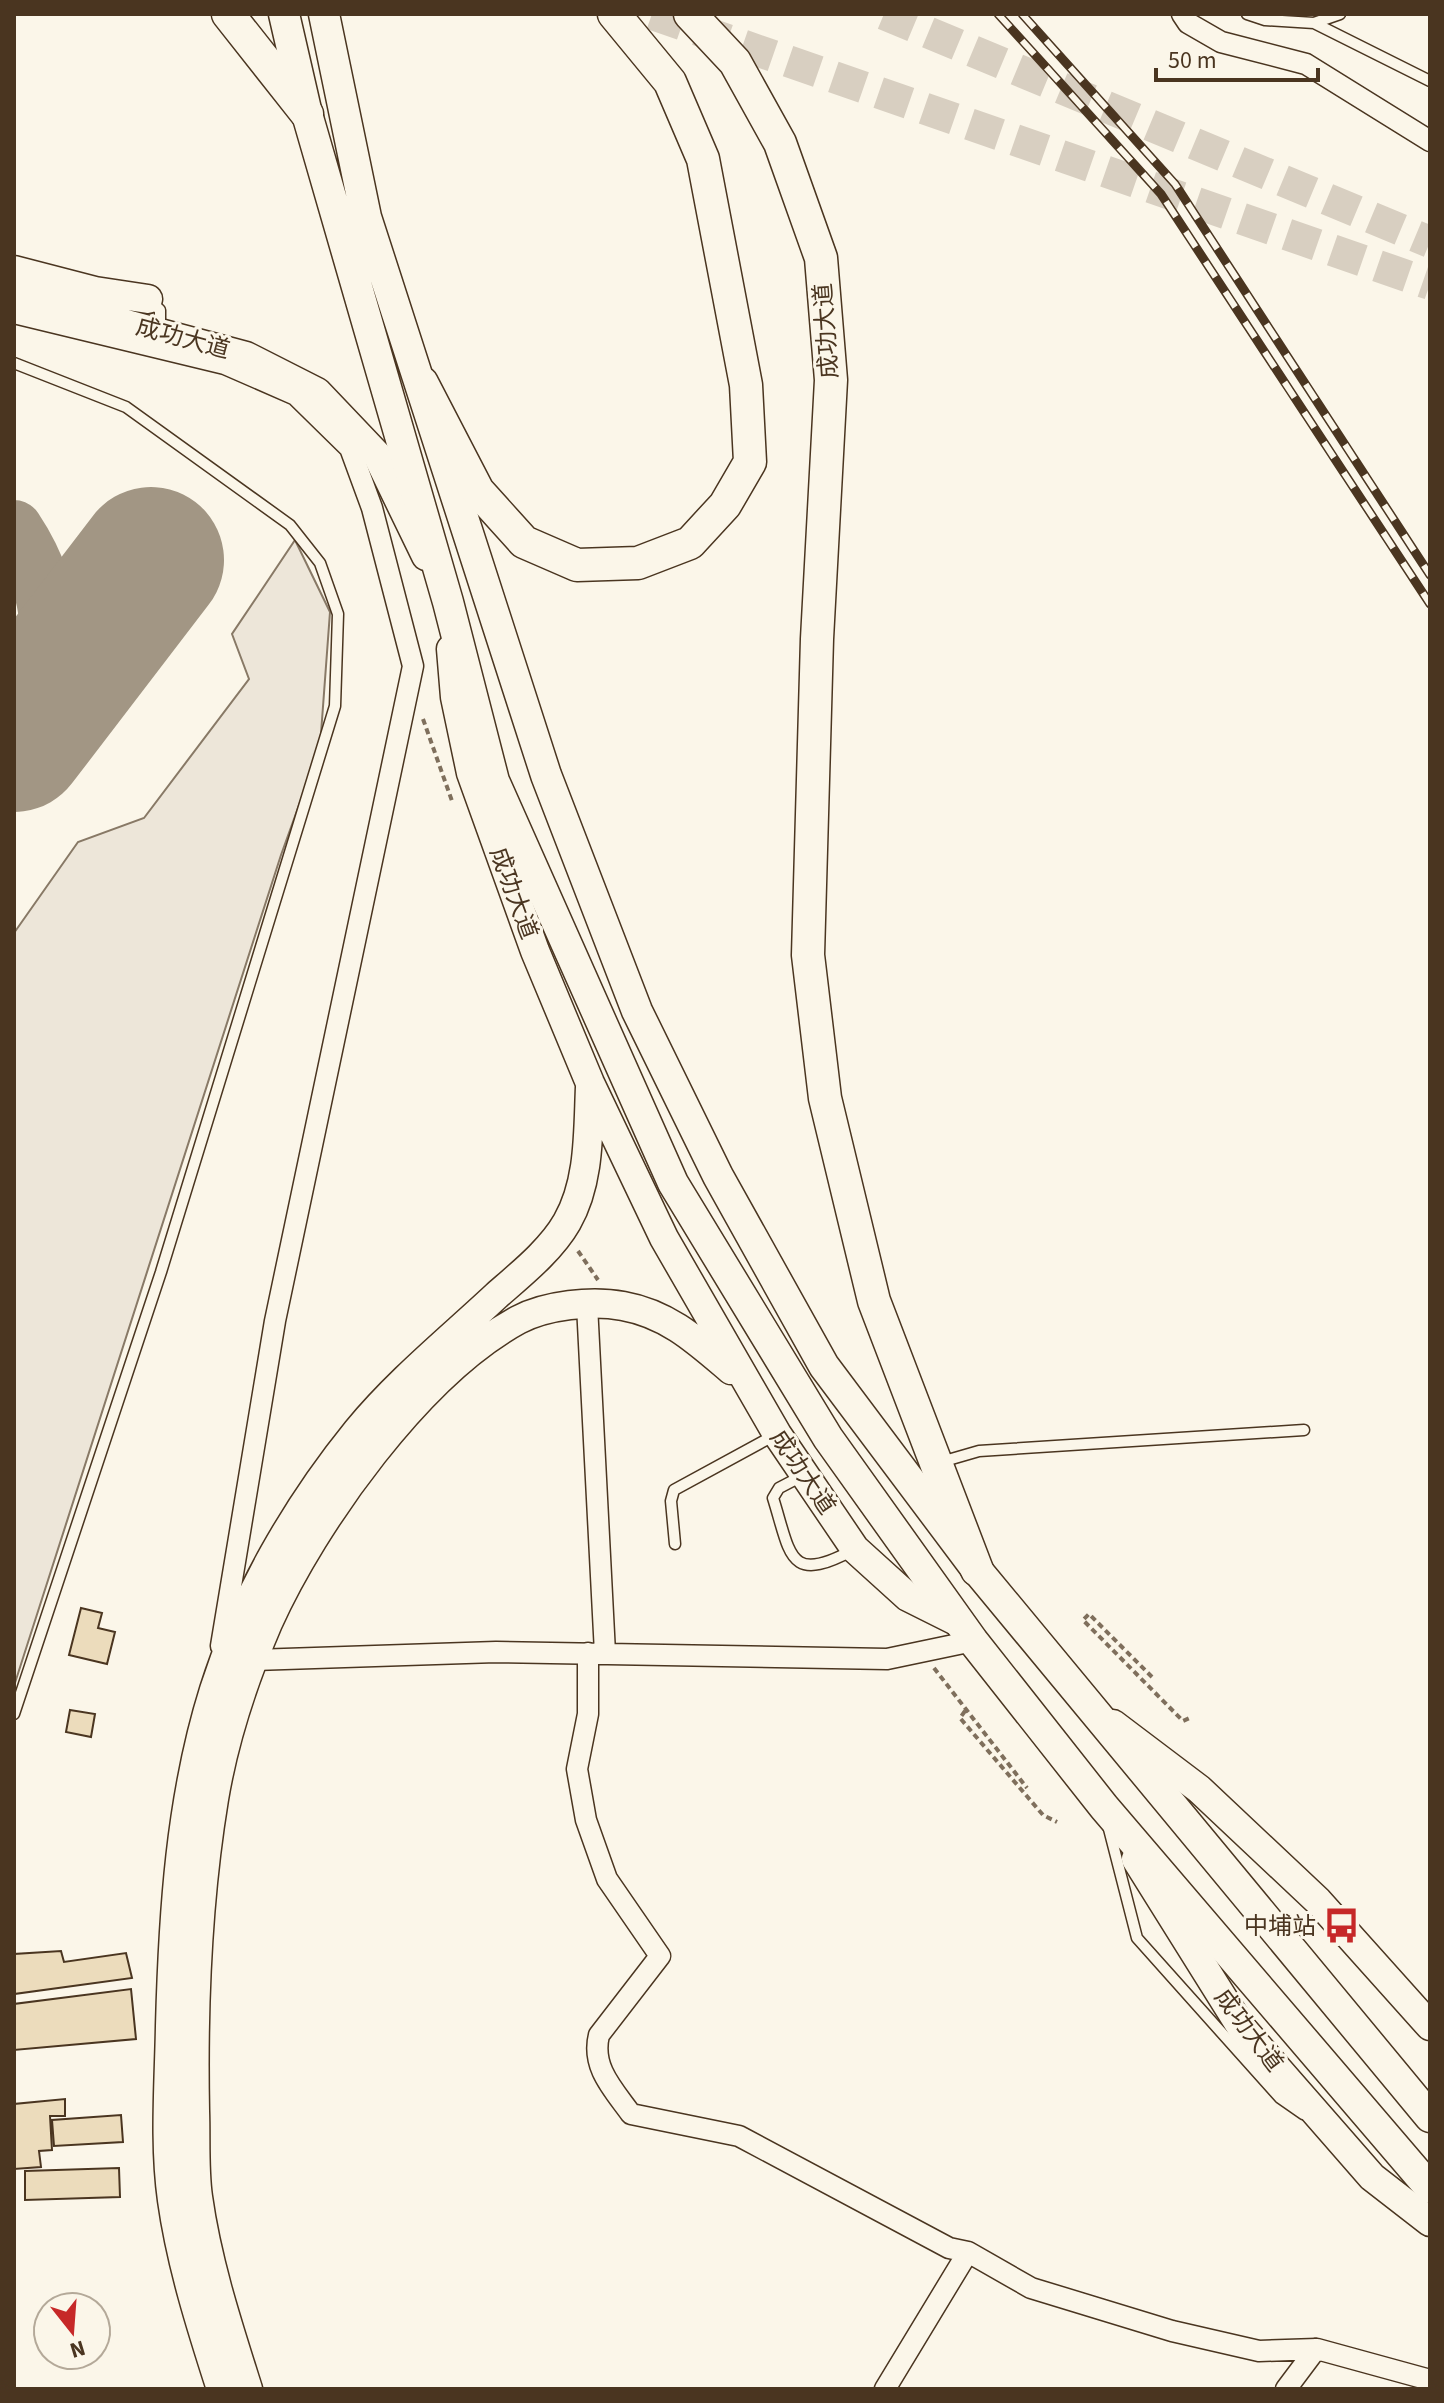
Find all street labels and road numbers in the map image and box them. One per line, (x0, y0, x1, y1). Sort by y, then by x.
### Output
street label: 成功大道 (806, 282, 847, 380)
street label: 成功大道 (132, 309, 234, 368)
street label: 成功大道 (481, 842, 546, 944)
street label: 成功大道 (761, 1423, 844, 1522)
street label: 成功大道 (1206, 1981, 1291, 2079)

